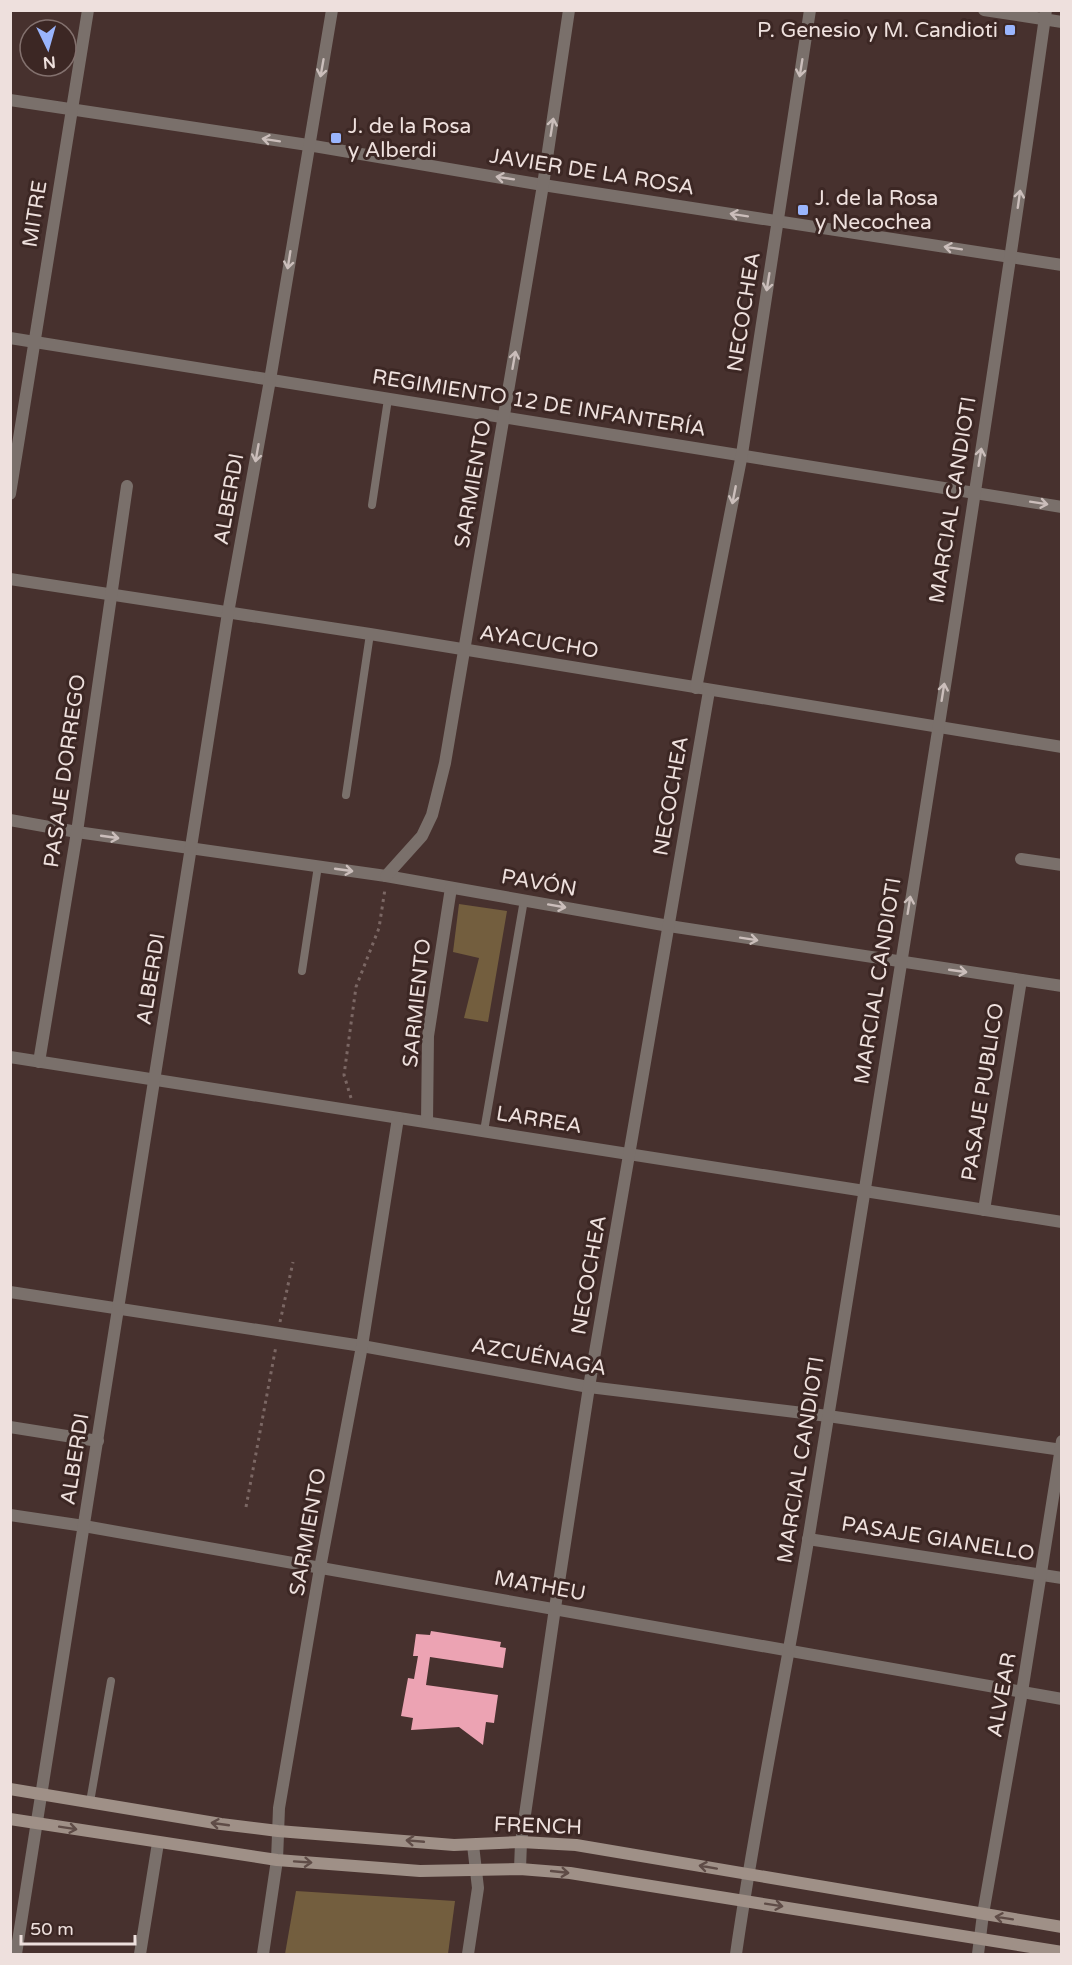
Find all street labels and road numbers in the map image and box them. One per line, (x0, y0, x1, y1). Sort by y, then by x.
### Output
street label: JAVIER DE LA ROSA (488, 143, 696, 201)
street label: MITRE (17, 179, 53, 249)
street label: NECOCHEA (722, 250, 766, 374)
street label: REGIMIENTO 12 DE INFANTERÍA (370, 364, 708, 442)
street label: MARCIAL CANDIOTI (924, 395, 982, 605)
street label: SARMIENTO (449, 418, 497, 550)
street label: ALBERDI (209, 451, 249, 547)
street label: AYACUCHO (478, 620, 600, 664)
street label: PASAJE DORREGO (39, 673, 91, 869)
street label: NECOCHEA (648, 734, 694, 858)
street label: PAVÓN (499, 864, 579, 902)
street label: MARCIAL CANDIOTI (849, 876, 907, 1086)
street label: ALBERDI (131, 931, 171, 1027)
street label: SARMIENTO (398, 937, 436, 1069)
street label: PASAJE PUBLICO (957, 1001, 1009, 1183)
street label: LARREA (494, 1101, 584, 1139)
street label: NECOCHEA (566, 1213, 612, 1337)
street label: AZCUÉNAGA (469, 1333, 609, 1381)
street label: MARCIAL CANDIOTI (772, 1355, 830, 1565)
street label: ALBERDI (55, 1411, 95, 1507)
street label: SARMIENTO (284, 1466, 332, 1598)
street label: PASAJE GIANELLO (840, 1511, 1036, 1567)
street label: MATHEU (492, 1566, 588, 1606)
street label: ALVEAR (982, 1651, 1022, 1739)
street label: FRENCH (493, 1812, 583, 1840)

